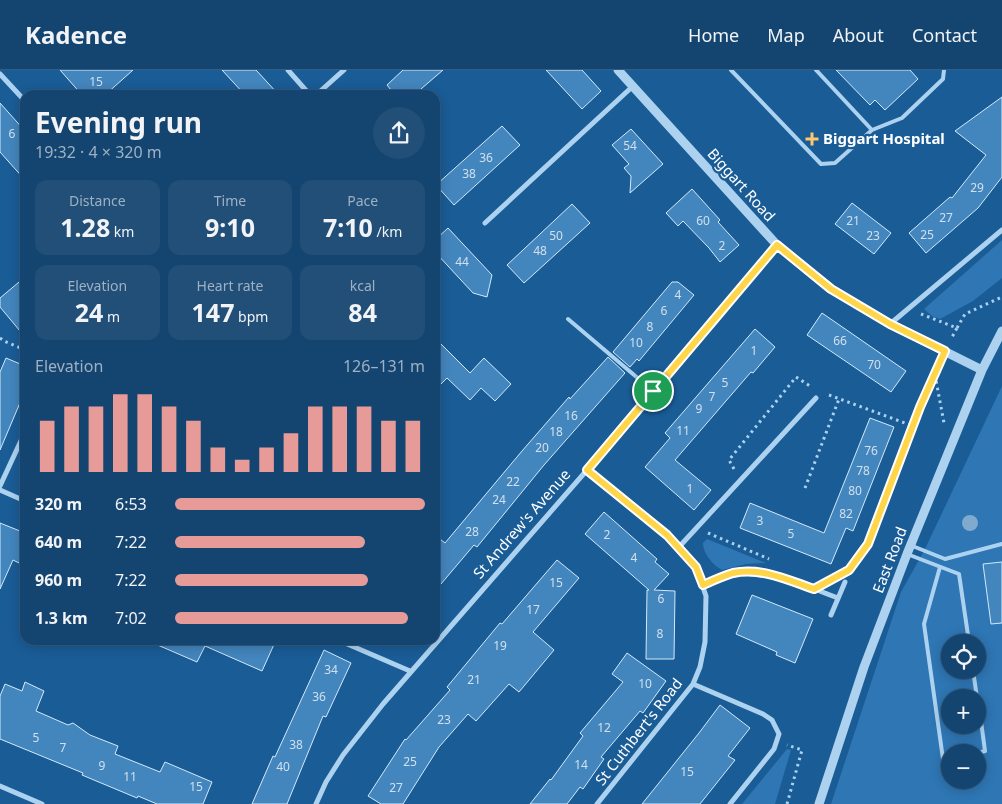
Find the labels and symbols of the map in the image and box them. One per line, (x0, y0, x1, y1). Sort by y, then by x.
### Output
house number: 15 (89, 73, 103, 90)
house number: 6 (9, 125, 16, 142)
place label: Biggart Hospital (823, 128, 945, 148)
marker: Biggart Hospital (805, 132, 819, 146)
house number: 54 (623, 137, 637, 154)
street label: Biggart Road (704, 143, 780, 225)
house number: 36 (479, 149, 493, 166)
house number: 38 (462, 165, 476, 182)
house number: 29 (970, 179, 984, 196)
house number: 27 (939, 209, 953, 226)
house number: 60 (696, 212, 710, 229)
house number: 21 (846, 212, 860, 229)
house number: 25 (920, 226, 934, 243)
house number: 50 (549, 227, 563, 244)
house number: 23 (866, 227, 880, 244)
house number: 2 (719, 237, 726, 254)
house number: 48 (533, 242, 547, 259)
house number: 44 (455, 253, 469, 270)
house number: 4 (675, 286, 682, 303)
house number: 6 (661, 302, 668, 319)
house number: 8 (647, 318, 654, 335)
house number: 66 (833, 332, 847, 349)
house number: 10 (629, 334, 643, 351)
house number: 1 (751, 342, 757, 359)
house number: 70 (867, 356, 881, 373)
pin (632, 370, 674, 412)
house number: 5 (722, 374, 729, 391)
house number: 7 (709, 388, 716, 405)
house number: 9 (696, 400, 703, 417)
house number: 16 (564, 407, 578, 424)
house number: 11 (676, 422, 690, 439)
house number: 18 (549, 423, 563, 440)
house number: 20 (535, 439, 549, 456)
house number: 76 (864, 442, 878, 459)
house number: 78 (856, 462, 870, 479)
street label: St Andrew's Avenue (468, 464, 574, 582)
house number: 22 (506, 473, 520, 490)
house number: 1 (687, 480, 693, 497)
house number: 80 (848, 482, 862, 499)
house number: 24 (492, 491, 506, 508)
house number: 82 (839, 505, 853, 522)
house number: 3 (757, 512, 764, 529)
house number: 28 (465, 523, 479, 540)
street label: East Road (867, 524, 911, 596)
house number: 5 (788, 525, 795, 542)
house number: 2 (604, 526, 611, 543)
house number: 4 (631, 549, 638, 566)
house number: 15 (549, 574, 563, 591)
house number: 6 (658, 590, 665, 607)
house number: 17 (526, 601, 540, 618)
house number: 8 (657, 625, 664, 642)
house number: 19 (493, 637, 507, 654)
house number: 34 (324, 661, 338, 678)
house number: 21 (467, 671, 481, 688)
street label: St Cuthbert's Road (590, 674, 686, 789)
house number: 10 (638, 675, 652, 692)
house number: 36 (312, 688, 326, 705)
house number: 23 (437, 711, 451, 728)
house number: 12 (597, 719, 611, 736)
house number: 5 (33, 729, 40, 746)
house number: 38 (289, 736, 303, 753)
house number: 7 (60, 739, 67, 756)
house number: 25 (403, 753, 417, 770)
house number: 14 (574, 756, 588, 773)
house number: 9 (99, 757, 106, 774)
house number: 40 (276, 758, 290, 775)
house number: 15 (680, 763, 694, 780)
house number: 11 (123, 768, 137, 785)
house number: 15 (189, 778, 203, 795)
house number: 27 (389, 779, 403, 796)

